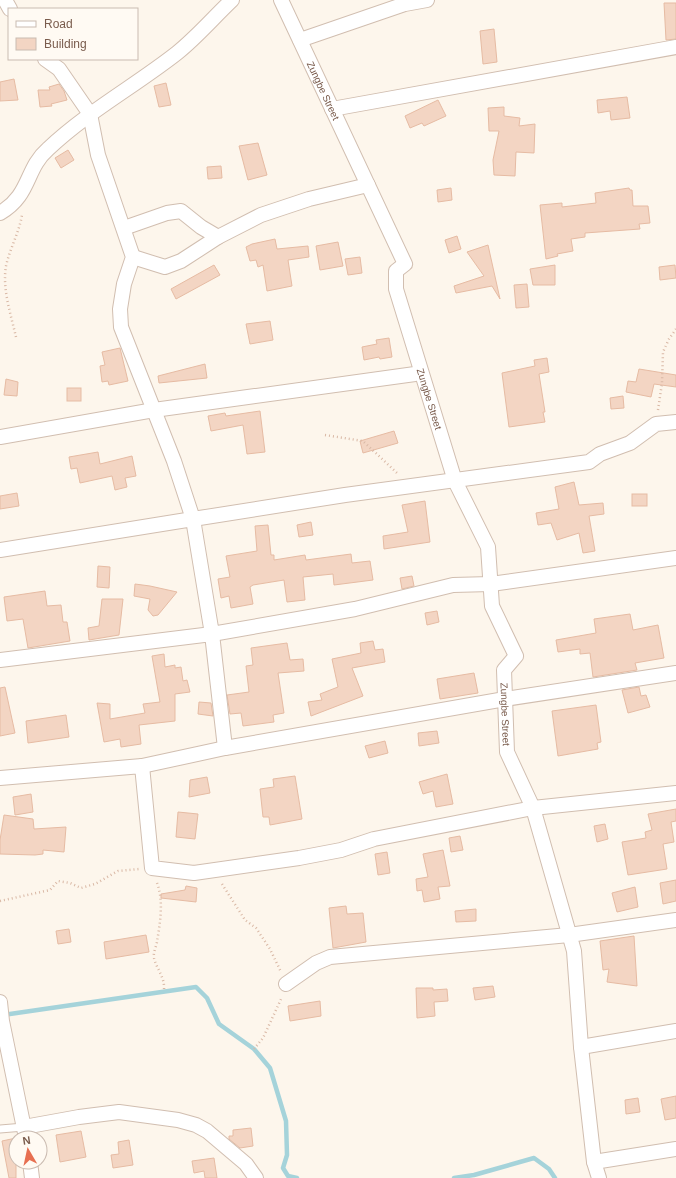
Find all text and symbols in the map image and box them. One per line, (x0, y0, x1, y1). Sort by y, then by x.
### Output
legend (8, 8, 138, 60)
text: Road (44, 17, 73, 31)
text: Building (44, 37, 87, 51)
street label: Zungbe Street (305, 59, 342, 122)
street label: Zungbe Street (415, 367, 444, 431)
street label: Zungbe Street (499, 682, 512, 746)
north arrow (8, 1130, 48, 1170)
text: N (22, 1134, 31, 1147)

